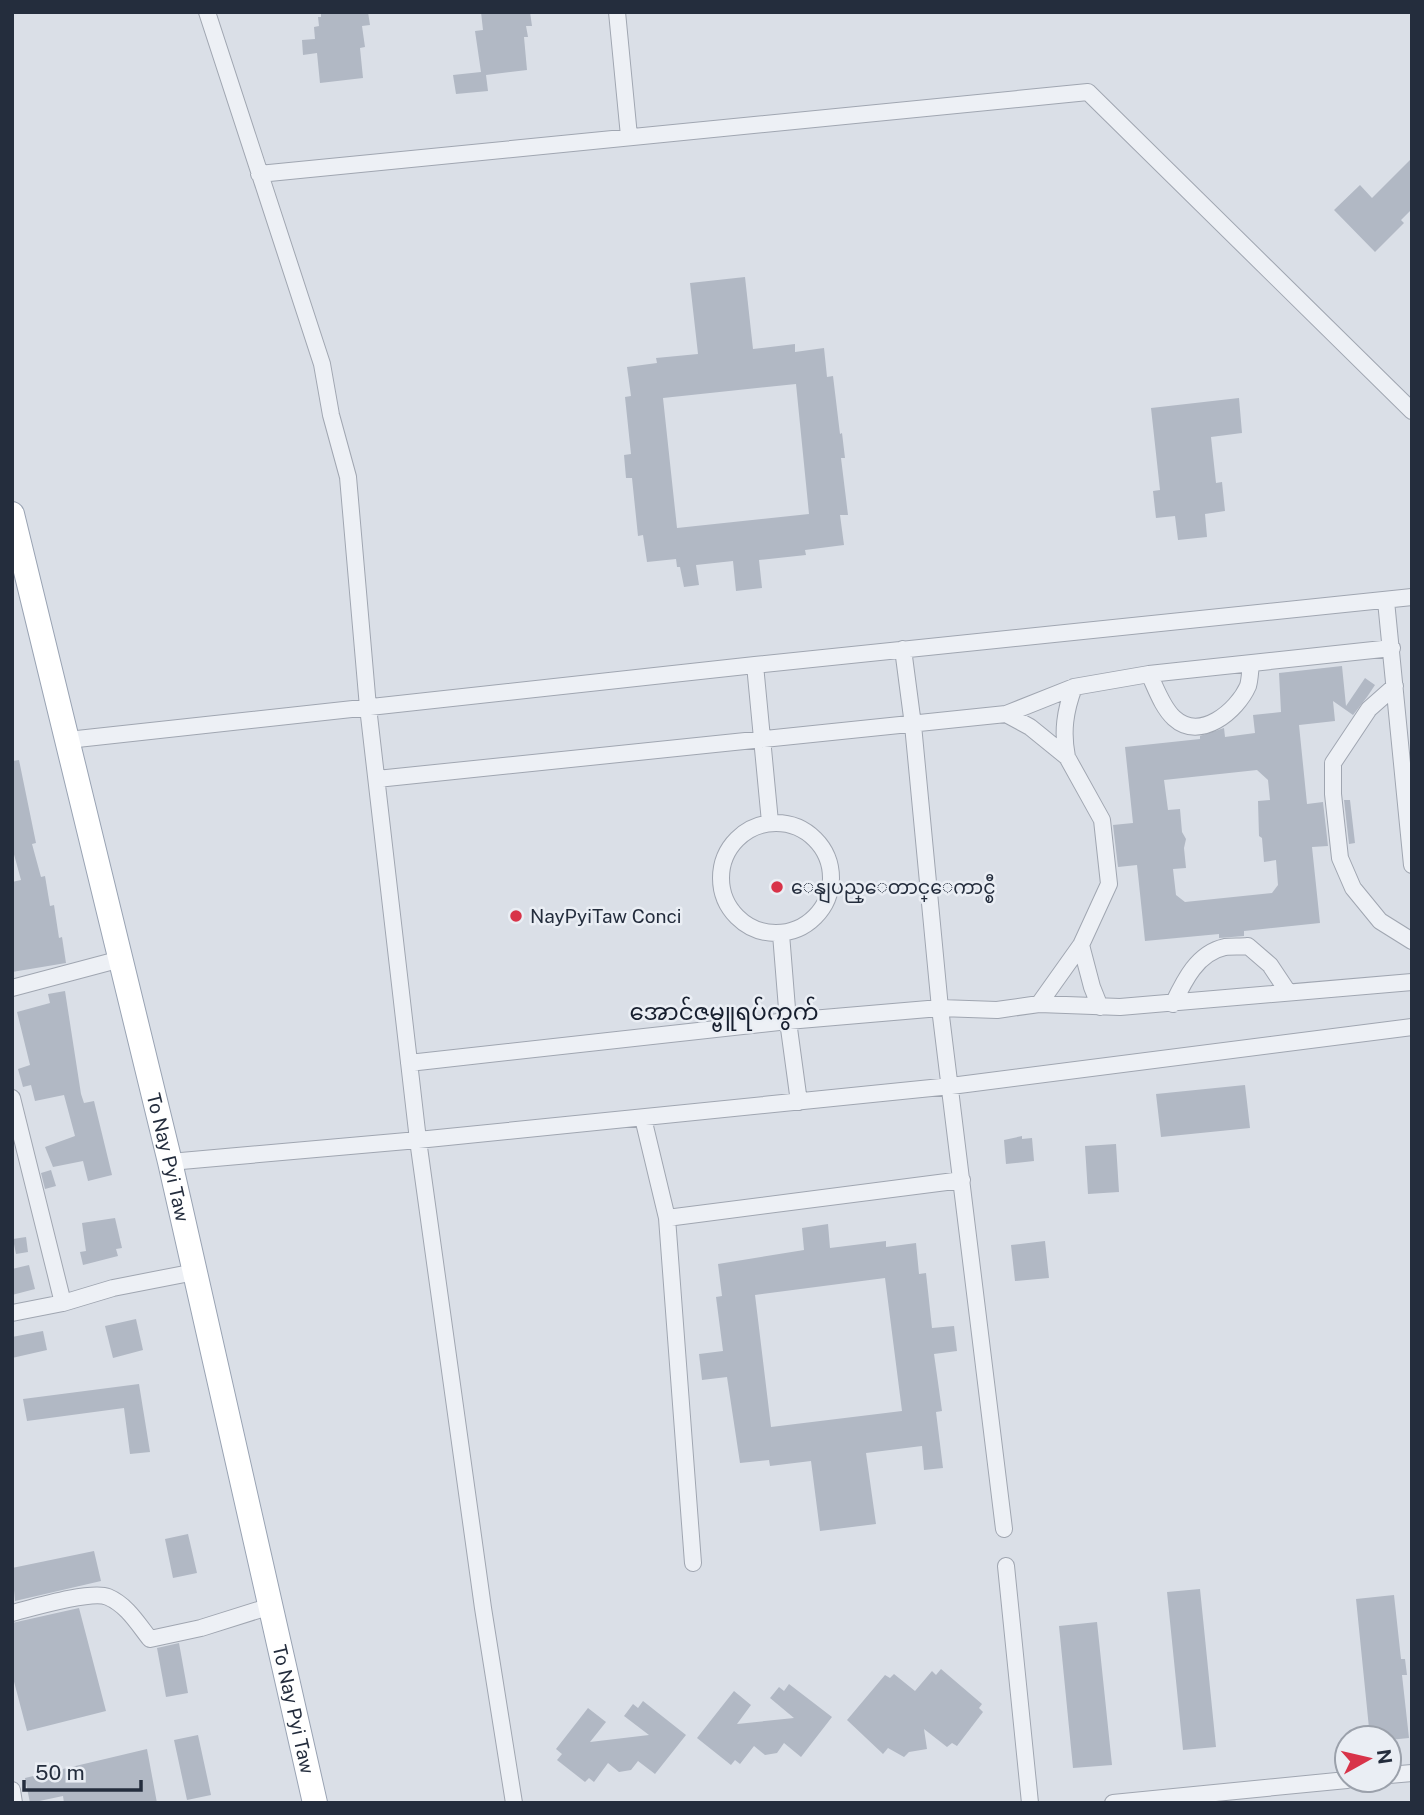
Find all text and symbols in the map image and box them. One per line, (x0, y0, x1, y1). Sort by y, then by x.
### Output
place label: ေနျပည္ေတာင္ေကာင္စီ (791, 873, 996, 904)
marker: ေနျပည္ေတာင္ေကာင္စီ (769, 879, 785, 895)
place label: NayPyiTaw Conci (530, 905, 681, 927)
marker: NayPyiTaw Conci (508, 908, 524, 924)
district label: အောင်ဇမ္ဗူရပ်ကွက် (629, 996, 819, 1032)
street label: To Nay Pyi Taw (143, 1091, 194, 1224)
street label: To Nay Pyi Taw (269, 1643, 319, 1776)
north arrow (1333, 1724, 1403, 1794)
scale bar (24, 1748, 142, 1792)
text: N (1373, 1748, 1397, 1766)
text: 50 m (35, 1760, 85, 1785)

